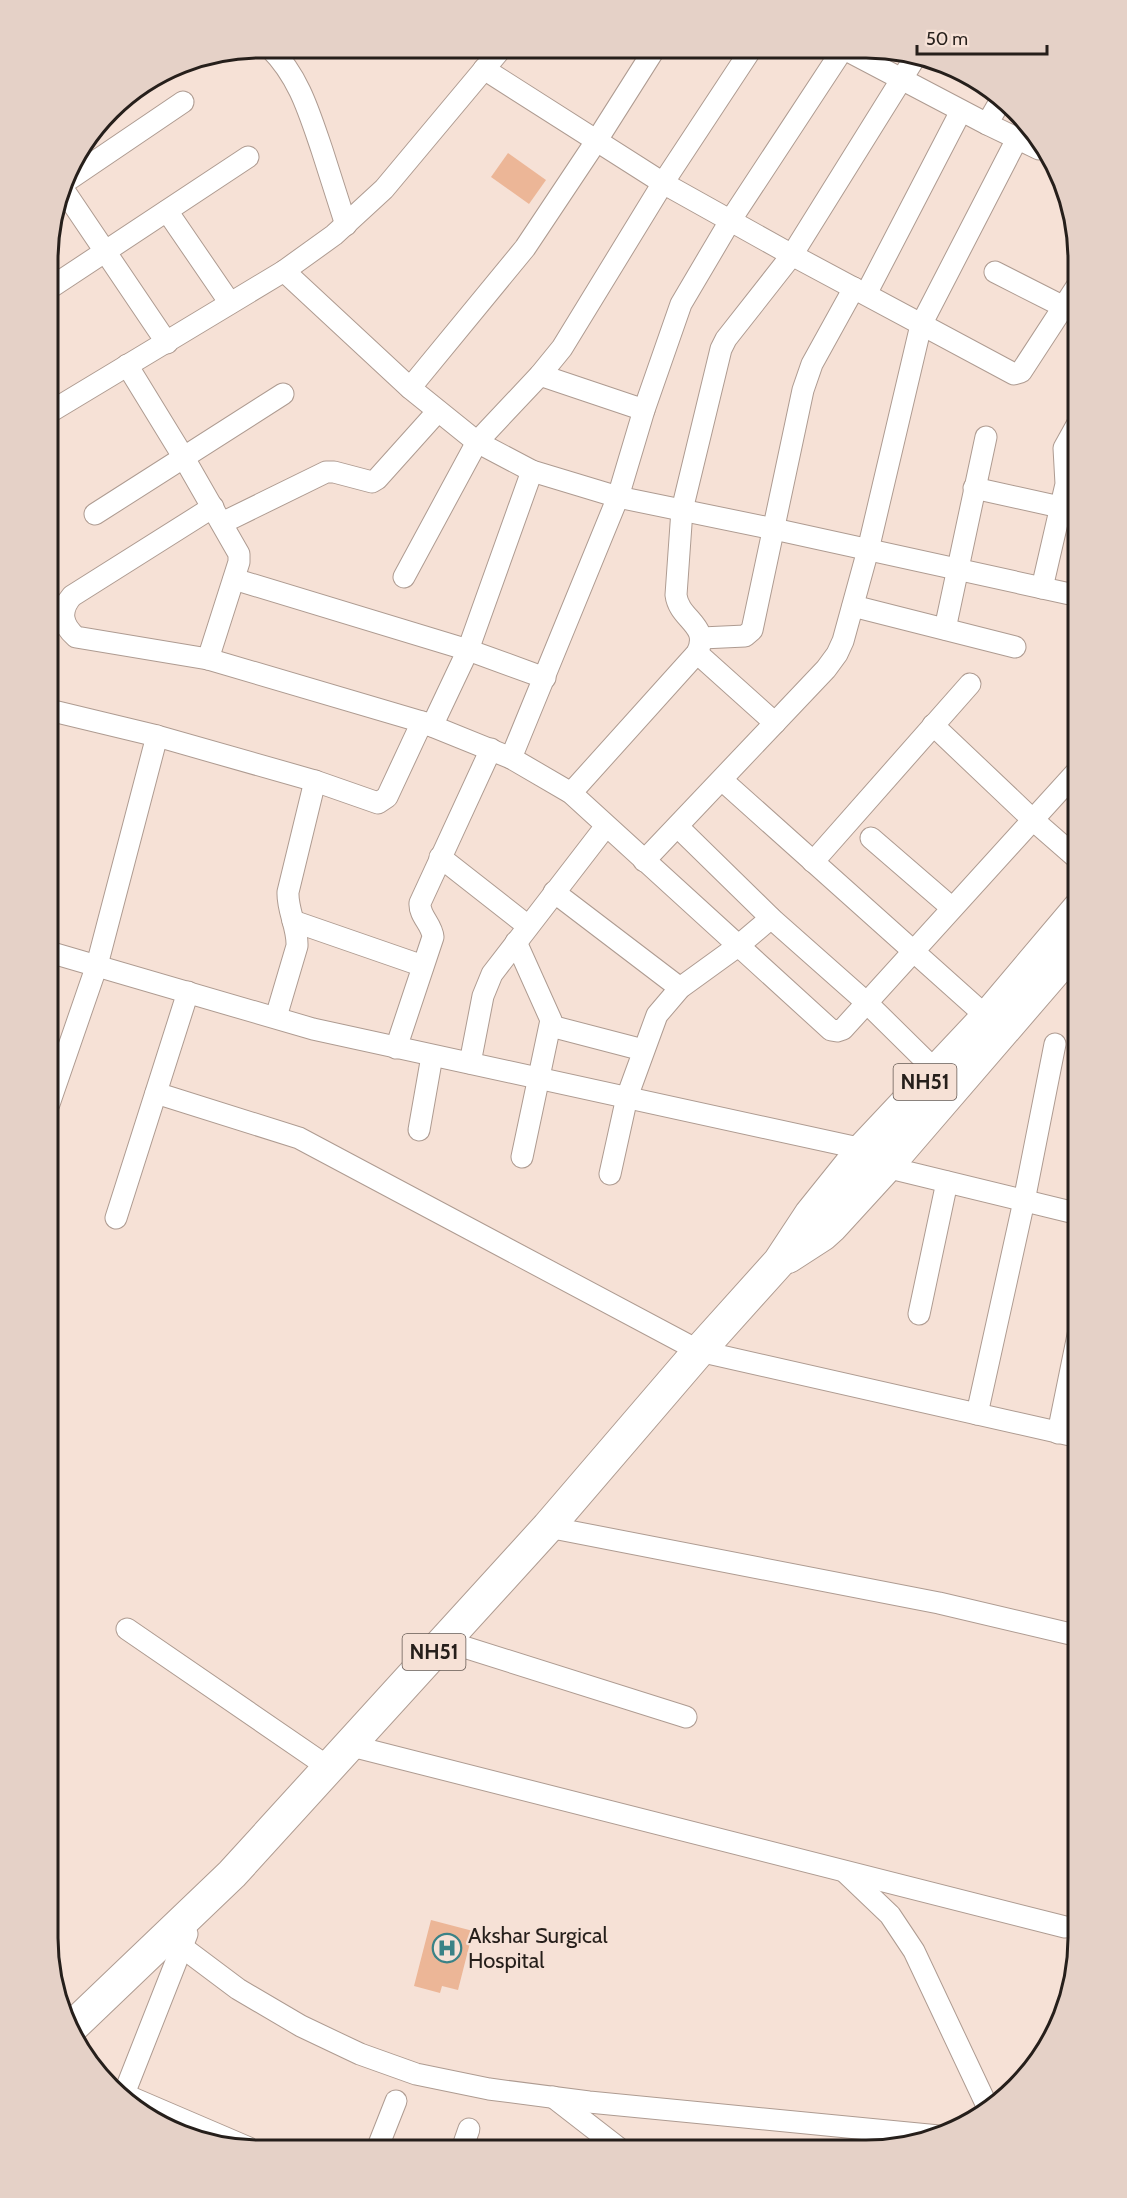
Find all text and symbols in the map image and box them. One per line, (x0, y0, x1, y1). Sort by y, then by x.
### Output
scale bar (917, 18, 1048, 56)
text: 50 m (926, 28, 968, 50)
road number: NH51 (894, 1064, 956, 1100)
road number: NH51 (402, 1634, 466, 1670)
place label: Akshar Surgical Hospital (468, 1922, 609, 1974)
hospital icon: Akshar Surgical Hospital (431, 1932, 463, 1964)

